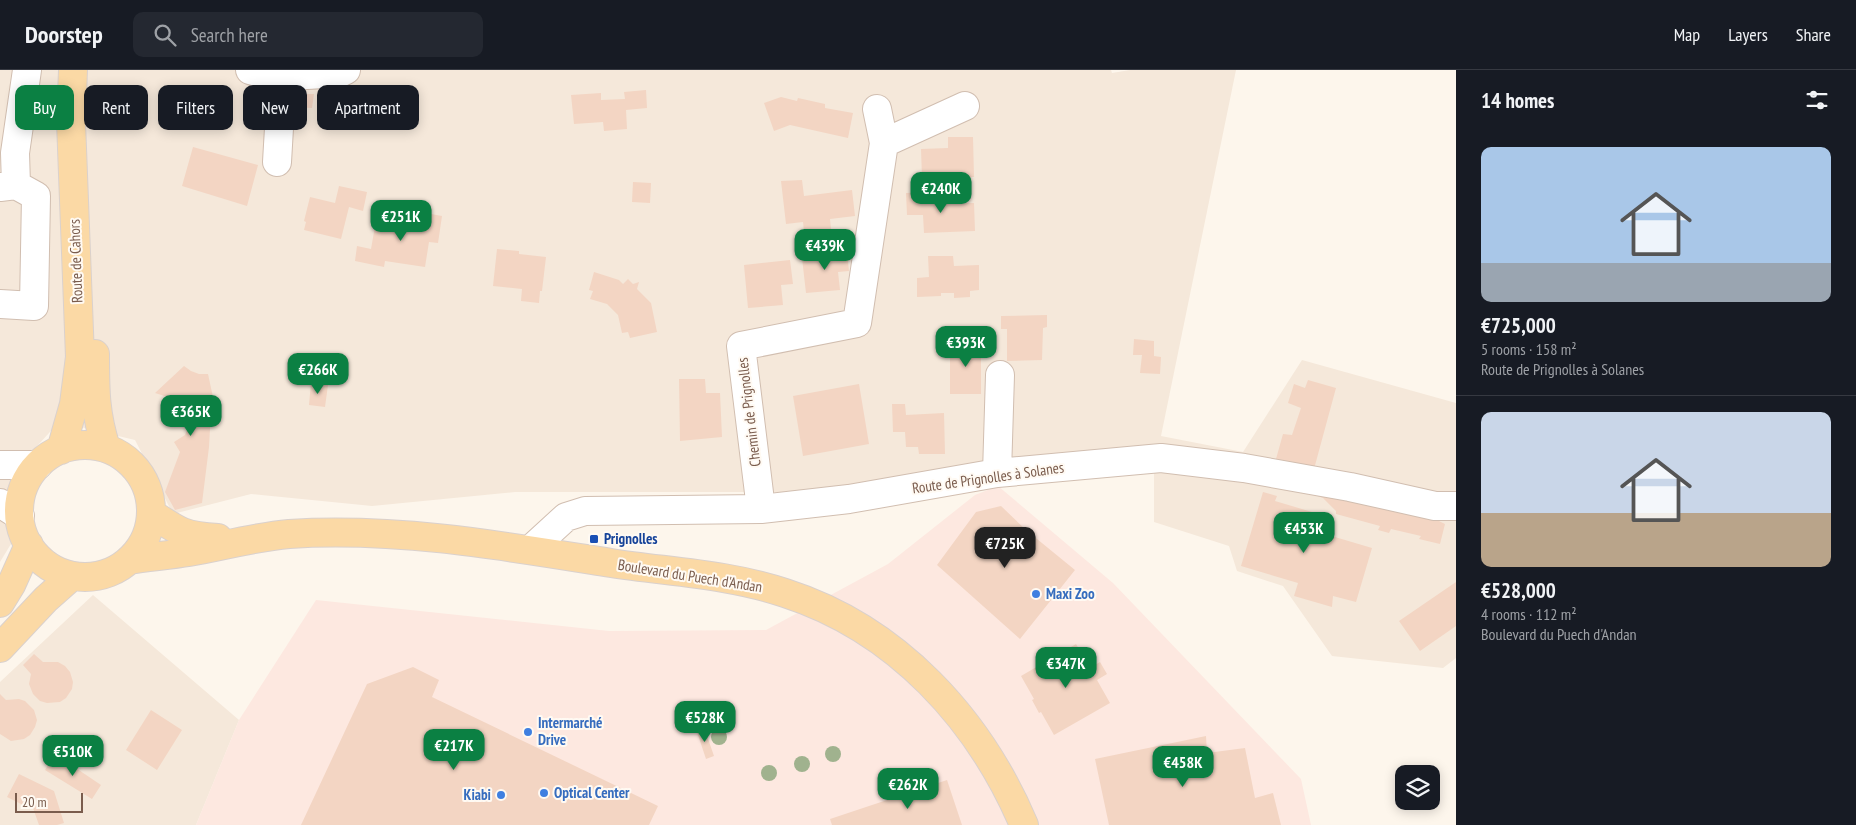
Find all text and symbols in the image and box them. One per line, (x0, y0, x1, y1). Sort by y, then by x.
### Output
search box (133, 12, 483, 57)
text: Doorstep (25, 19, 103, 50)
icon: search (151, 21, 179, 49)
text: Search here (191, 23, 268, 47)
text: Map (1674, 23, 1700, 46)
text: Layers (1728, 23, 1768, 46)
text: Share (1796, 23, 1831, 46)
chip: Buy (15, 85, 74, 130)
chip: Rent (84, 85, 148, 130)
chip: Filters (158, 85, 233, 130)
chip: New (243, 85, 307, 130)
chip: Apartment (317, 85, 419, 130)
icon: filters (1803, 86, 1831, 114)
text: 14 homes (1481, 87, 1554, 114)
pin: €240K (906, 172, 976, 214)
text: €240K (922, 178, 960, 198)
icon: home (1611, 179, 1701, 269)
pin: €251K (366, 200, 436, 242)
text: €251K (382, 206, 420, 226)
street label: Route de Cahors (65, 219, 86, 303)
pin: €439K (790, 228, 860, 271)
text: €439K (806, 235, 844, 255)
text: €725,000 (1481, 312, 1556, 339)
pin: €393K (931, 326, 1001, 368)
text: €393K (947, 332, 985, 352)
text: 5 rooms · 158 m² (1481, 339, 1577, 359)
pin: €266K (283, 352, 353, 395)
street label: Chemin de Prignolles (732, 356, 765, 468)
text: €266K (299, 359, 337, 379)
text: Route de Prignolles à Solanes (1481, 359, 1644, 379)
pin: €365K (156, 394, 226, 437)
text: €365K (172, 401, 210, 421)
icon: home (1611, 445, 1701, 535)
street label: Route de Prignolles à Solanes (911, 457, 1065, 498)
pin: €453K (1269, 512, 1339, 554)
text: €453K (1285, 518, 1323, 538)
pin: €725K (970, 526, 1040, 569)
place label: Prignolles (604, 529, 658, 548)
marker: Prignolles (588, 533, 600, 545)
text: €725K (986, 533, 1024, 553)
street label: Boulevard du Puech d'Andan (617, 555, 764, 596)
text: €528,000 (1481, 577, 1556, 604)
place label: Maxi Zoo (1046, 584, 1095, 603)
marker: Maxi Zoo (1030, 588, 1042, 600)
text: 4 rooms · 112 m² (1481, 604, 1577, 624)
text: Boulevard du Puech d'Andan (1481, 624, 1637, 644)
pin: €347K (1031, 646, 1101, 689)
text: €347K (1047, 653, 1085, 673)
pin: €528K (670, 700, 740, 743)
text: €528K (686, 707, 724, 727)
place label: Intermarché Drive (538, 713, 602, 749)
marker: Intermarché Drive (522, 726, 534, 738)
pin: €217K (419, 728, 489, 771)
pin: €510K (38, 734, 108, 777)
text: €217K (435, 735, 473, 755)
text: €510K (54, 741, 92, 761)
pin: €458K (1148, 746, 1218, 788)
text: €458K (1164, 752, 1202, 772)
map controls (1395, 765, 1440, 810)
button: layers (1395, 765, 1440, 810)
pin: €262K (873, 768, 943, 810)
text: €262K (889, 774, 927, 794)
place label: Optical Center (554, 783, 630, 802)
place label: Kiabi (464, 785, 491, 804)
marker: Optical Center (538, 787, 550, 799)
marker: Kiabi (495, 789, 507, 801)
scale bar (15, 790, 82, 813)
text: 20 m (22, 793, 47, 811)

